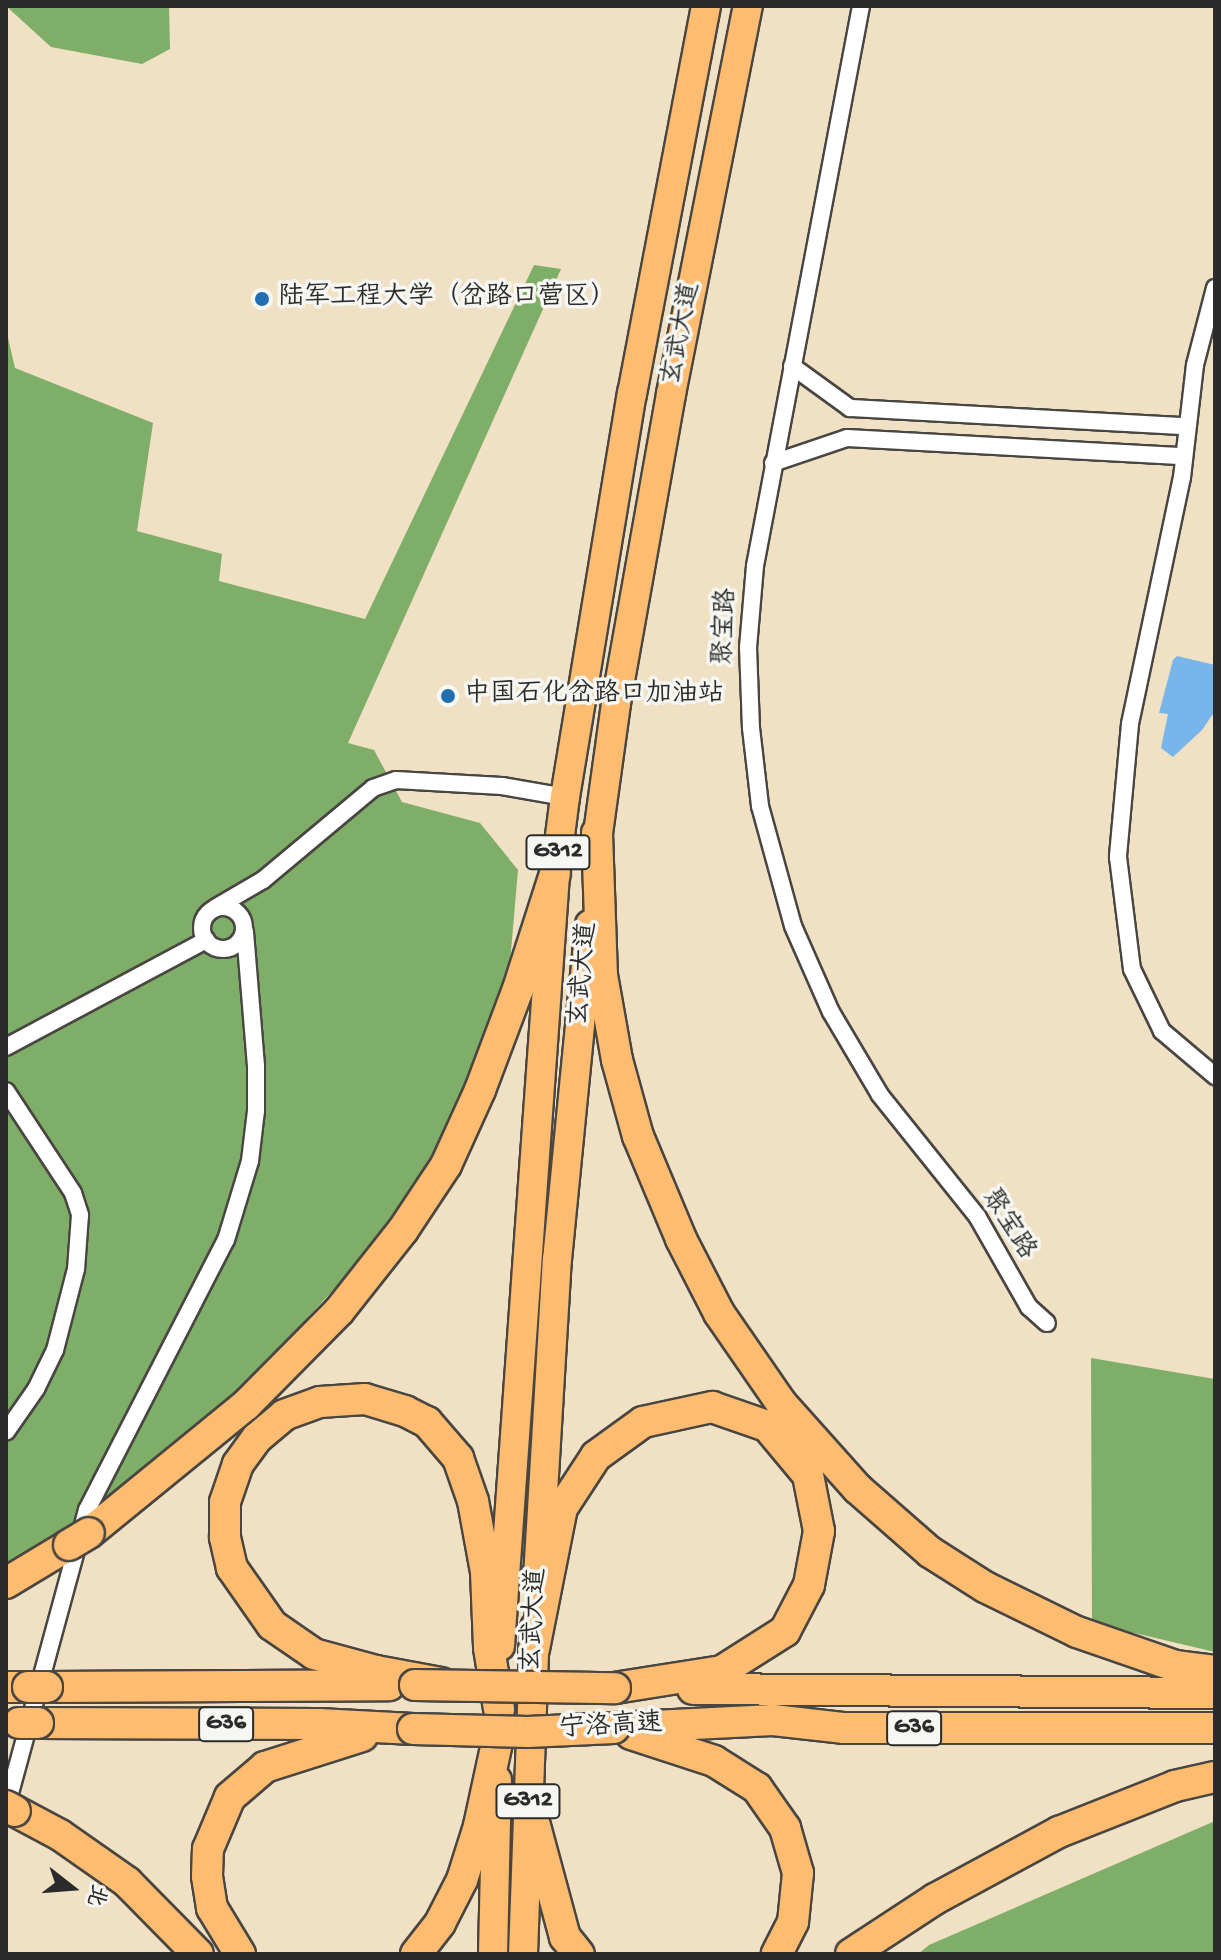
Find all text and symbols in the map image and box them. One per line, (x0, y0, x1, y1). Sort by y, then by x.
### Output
street label: 玄武大道 (658, 280, 708, 388)
place label: 陆军工程大学（岔路口营区） (278, 283, 616, 315)
marker: 陆军工程大学（岔路口营区） (253, 290, 271, 308)
street label: 聚宝路 (709, 587, 745, 667)
place label: 中国石化岔路口加油站 (464, 680, 724, 712)
marker: 中国石化岔路口加油站 (439, 687, 457, 705)
road number: G312 (524, 832, 592, 872)
street label: 玄武大道 (565, 921, 605, 1027)
street label: 聚宝路 (973, 1184, 1041, 1266)
street label: 玄武大道 (518, 1567, 554, 1673)
road number: G36 (198, 1704, 254, 1744)
road number: G36 (886, 1708, 942, 1748)
street label: 宁洛高速 (558, 1710, 664, 1746)
road number: G312 (494, 1781, 562, 1821)
north arrow (32, 1848, 112, 1928)
text: 北 (79, 1881, 111, 1909)

